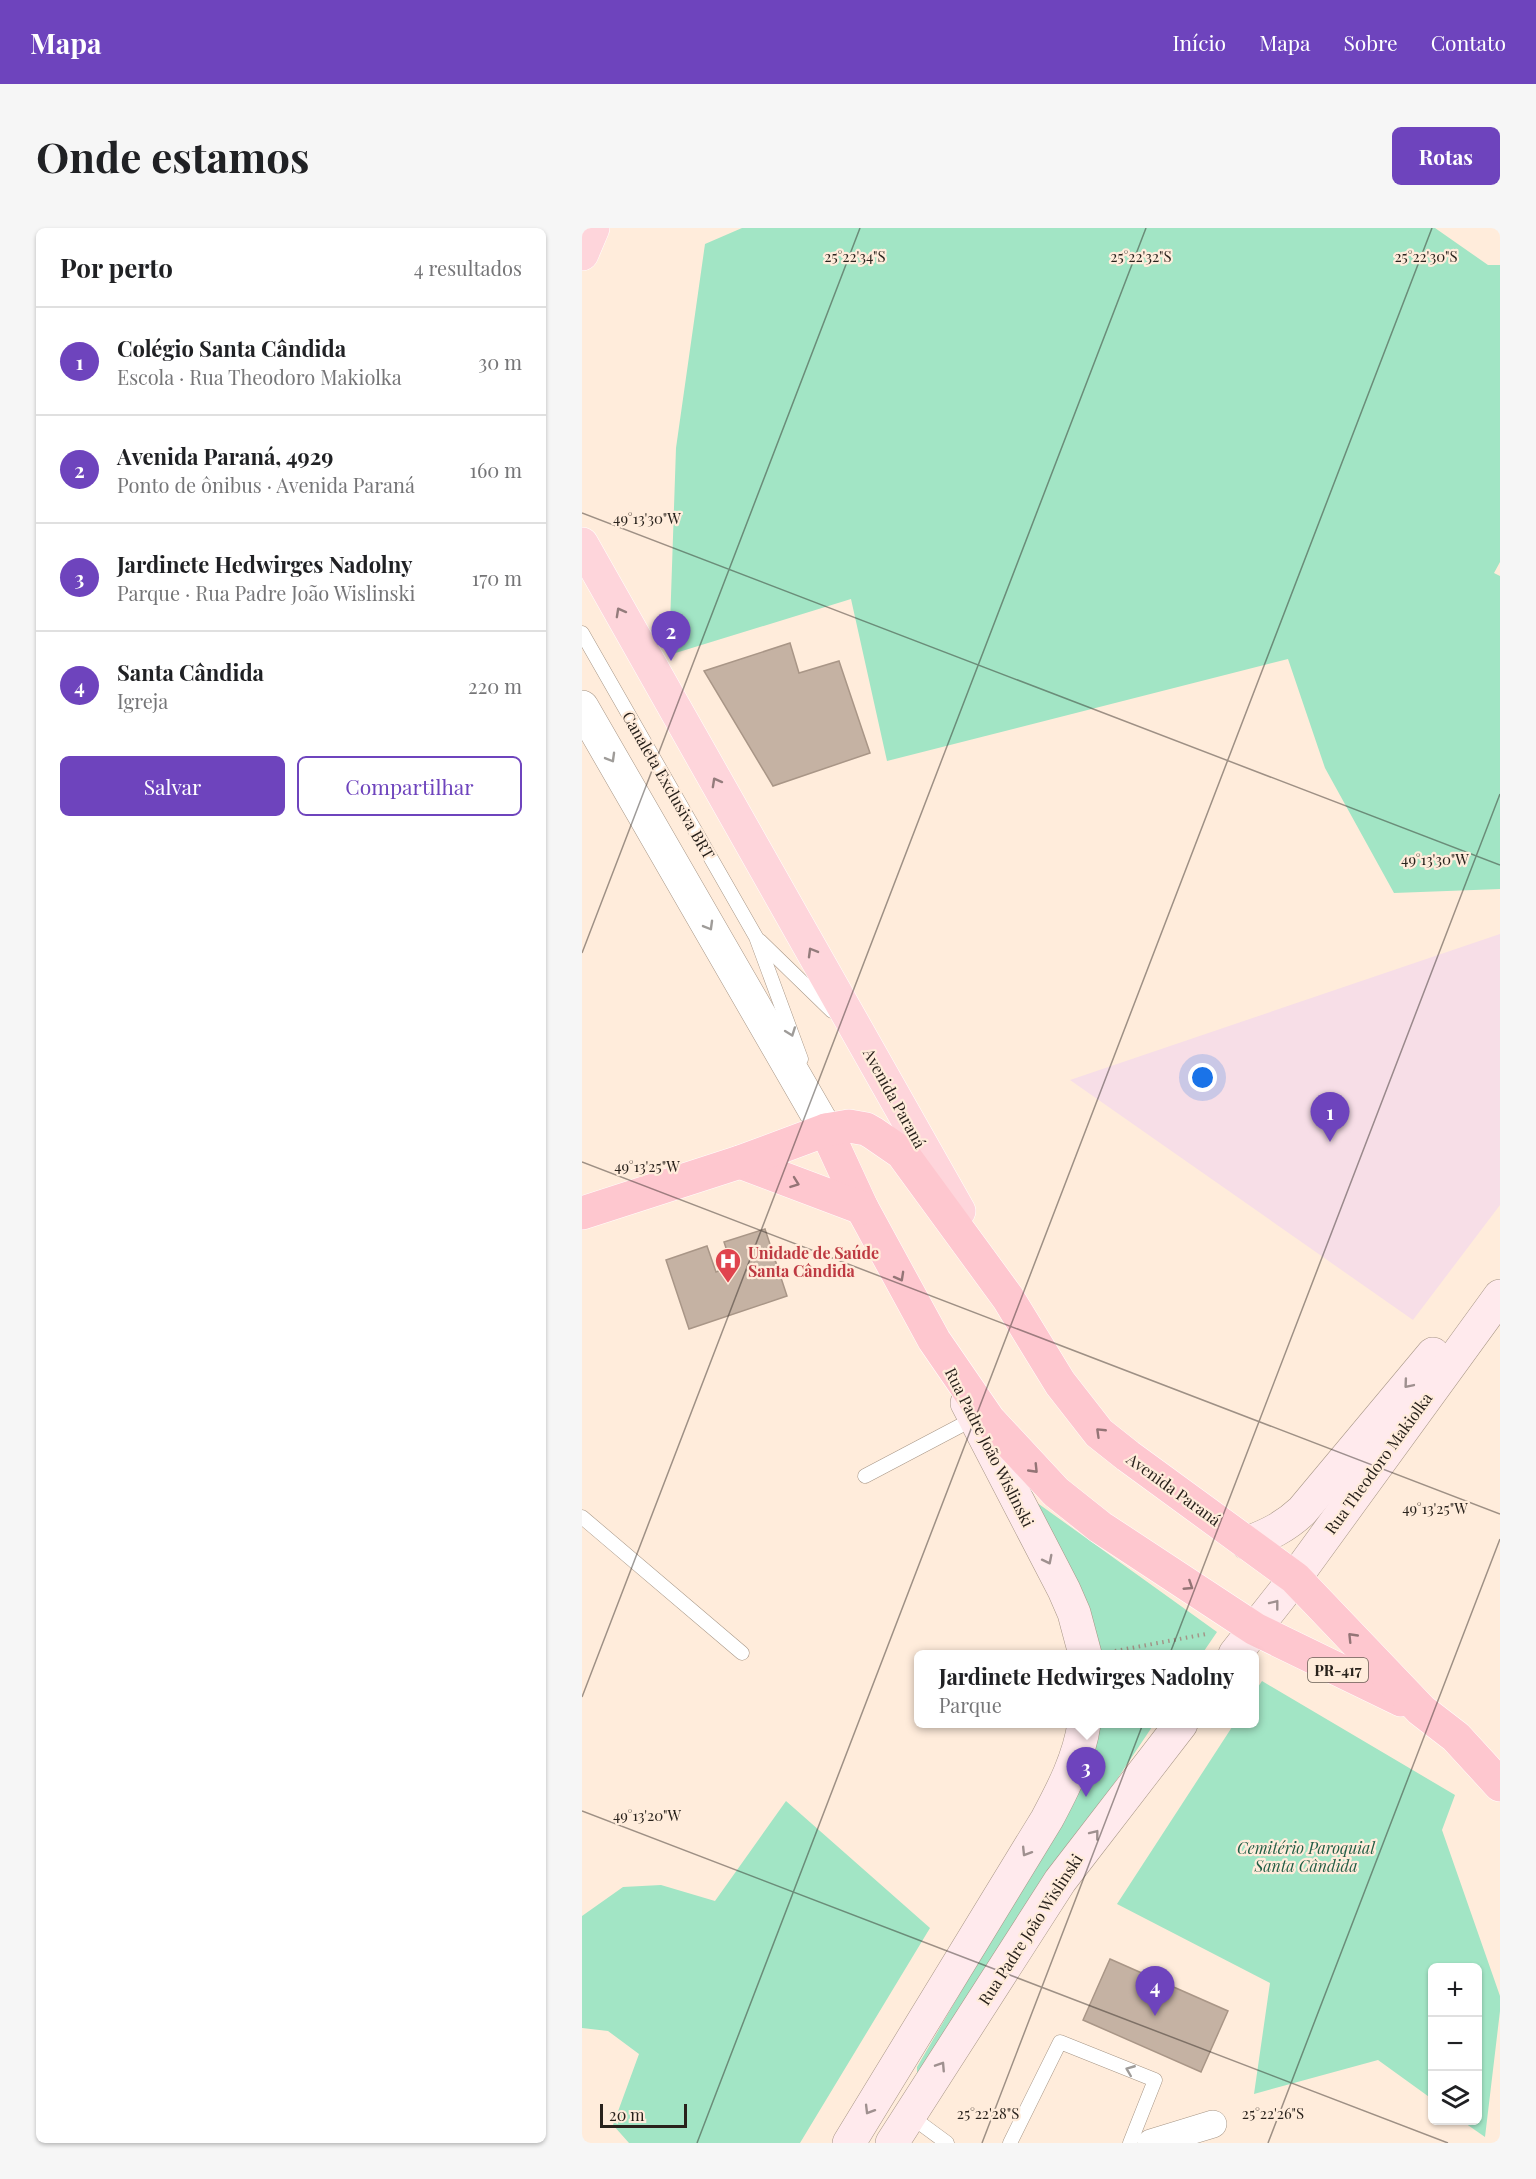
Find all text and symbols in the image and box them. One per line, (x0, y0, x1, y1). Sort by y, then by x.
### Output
text: Mapa (30, 24, 102, 61)
text: Início (1172, 28, 1226, 56)
text: Mapa (1259, 28, 1310, 56)
text: Sobre (1343, 28, 1398, 56)
text: Contato (1431, 28, 1506, 56)
button: Rotas (1392, 127, 1500, 185)
text: Onde estamos (36, 128, 309, 184)
text: 25°22'34"S (824, 246, 886, 266)
text: 25°22'32"S (1110, 246, 1172, 266)
text: 25°22'30"S (1394, 246, 1458, 266)
text: Por perto (60, 250, 173, 285)
text: 4 resultados (414, 254, 522, 281)
text: Colégio Santa Cândida (117, 333, 346, 363)
text: 1 (76, 348, 83, 375)
text: 30 m (478, 348, 522, 375)
text: Escola · Rua Theodoro Makiolka (117, 363, 402, 390)
text: Avenida Paraná, 4929 (117, 441, 333, 471)
text: 2 (74, 456, 85, 483)
text: 160 m (470, 456, 522, 483)
text: Ponto de ônibus · Avenida Paraná (117, 471, 415, 498)
text: 49°13'30"W (613, 508, 681, 528)
text: Jardinete Hedwirges Nadolny (117, 549, 412, 579)
text: 3 (75, 564, 84, 591)
text: 170 m (472, 564, 522, 591)
text: Parque · Rua Padre João Wislinski (117, 579, 415, 606)
one-way arrow (616, 608, 628, 618)
pin: 2 (652, 612, 691, 661)
text: Santa Cândida (117, 657, 264, 687)
text: 4 (74, 672, 85, 699)
text: 220 m (468, 672, 522, 699)
text: Igreja (117, 687, 168, 714)
street label: Canaleta Exclusiva BRT (618, 707, 720, 863)
one-way arrow (604, 751, 616, 762)
button: Salvar (60, 756, 285, 816)
button: Compartilhar (297, 756, 522, 816)
one-way arrow (712, 778, 723, 788)
text: 49°13'30"W (1401, 849, 1469, 869)
one-way arrow (702, 920, 713, 931)
one-way arrow (808, 948, 819, 958)
one-way arrow (783, 1026, 796, 1037)
street label: Avenida Paraná (858, 1044, 931, 1152)
your location (1188, 1063, 1217, 1092)
pin: 1 (1310, 1092, 1350, 1142)
text: 49°13'25"W (614, 1156, 680, 1176)
one-way arrow (789, 1175, 800, 1188)
place label: Unidade de Saúde Santa Cândida (748, 1242, 879, 1281)
hospital icon: Unidade de Saúde Santa Cândida (713, 1246, 743, 1284)
one-way arrow (893, 1271, 904, 1281)
street label: Rua Padre João Wislinski (941, 1364, 1039, 1530)
one-way arrow (1404, 1377, 1415, 1388)
street label: Rua Theodoro Makiolka (1320, 1388, 1436, 1538)
one-way arrow (1096, 1429, 1107, 1440)
street label: Avenida Paraná (1122, 1447, 1225, 1530)
one-way arrow (1027, 1462, 1038, 1473)
text: 49°13'25"W (1402, 1498, 1468, 1518)
one-way arrow (1041, 1553, 1052, 1564)
one-way arrow (1183, 1579, 1193, 1591)
one-way arrow (1267, 1599, 1278, 1610)
one-way arrow (1348, 1634, 1359, 1644)
popup (914, 1650, 1259, 1728)
road number: PR-417 (1308, 1658, 1368, 1682)
text: Jardinete Hedwirges Nadolny (939, 1661, 1234, 1691)
text: Parque (939, 1691, 1002, 1718)
pin: 3 (1066, 1748, 1106, 1797)
text: 49°13'20"W (613, 1805, 682, 1825)
one-way arrow (1088, 1829, 1099, 1840)
park label: Cemitério Paroquial Santa Cândida (1237, 1837, 1375, 1876)
one-way arrow (1022, 1846, 1034, 1856)
street label: Rua Padre João Wislinski (973, 1849, 1087, 2009)
map controls (1428, 1963, 1482, 2125)
button: + (1428, 1963, 1482, 2017)
pin: 4 (1136, 1966, 1174, 2016)
button: − (1428, 2017, 1482, 2071)
one-way arrow (933, 2062, 945, 2072)
one-way arrow (1126, 2065, 1136, 2078)
button: layers (1428, 2071, 1482, 2125)
scale bar (600, 2101, 687, 2128)
text: 25°22'28"S (957, 2103, 1019, 2123)
text: 25°22'26"S (1242, 2103, 1304, 2123)
text: 20 m (609, 2104, 644, 2125)
one-way arrow (864, 2104, 876, 2114)

